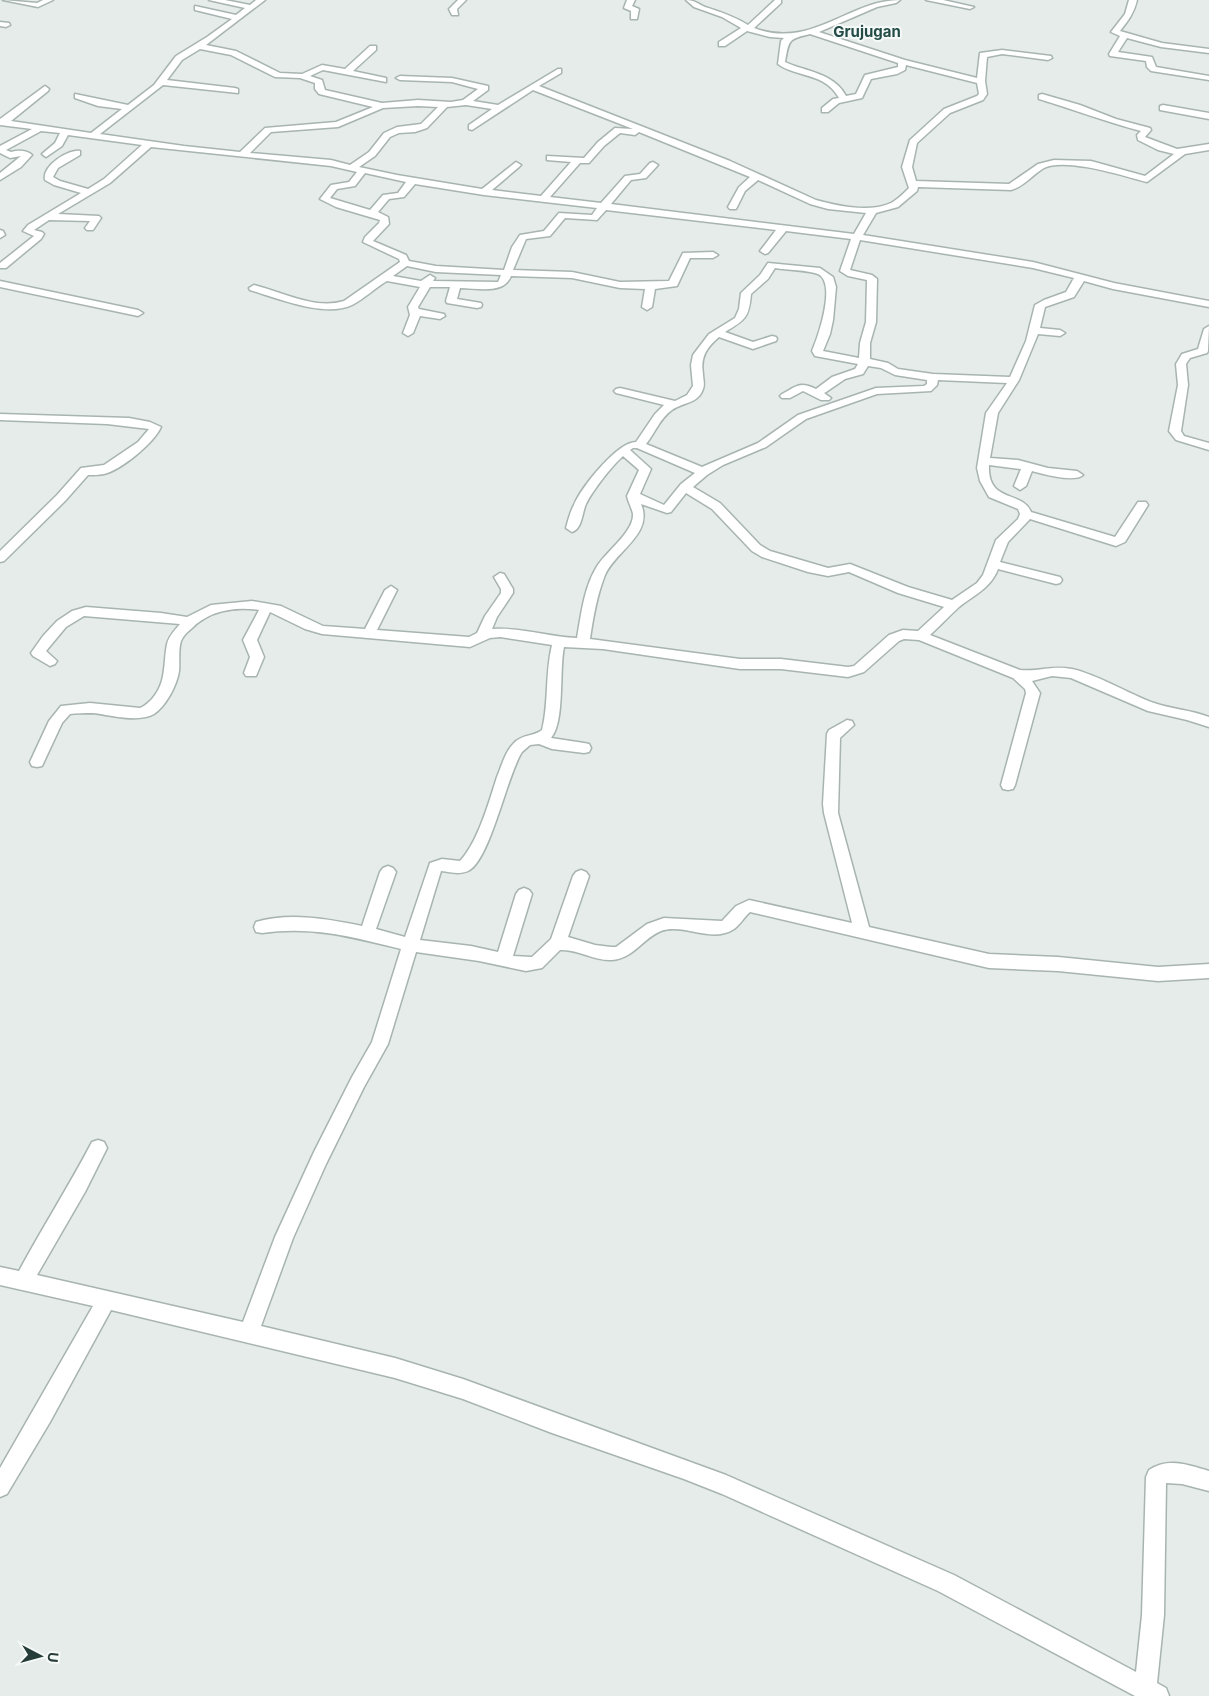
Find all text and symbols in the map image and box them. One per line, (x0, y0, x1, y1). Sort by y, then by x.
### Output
district label: Grujugan (833, 22, 901, 41)
north arrow (15, 1631, 65, 1681)
text: U (44, 1651, 62, 1663)

